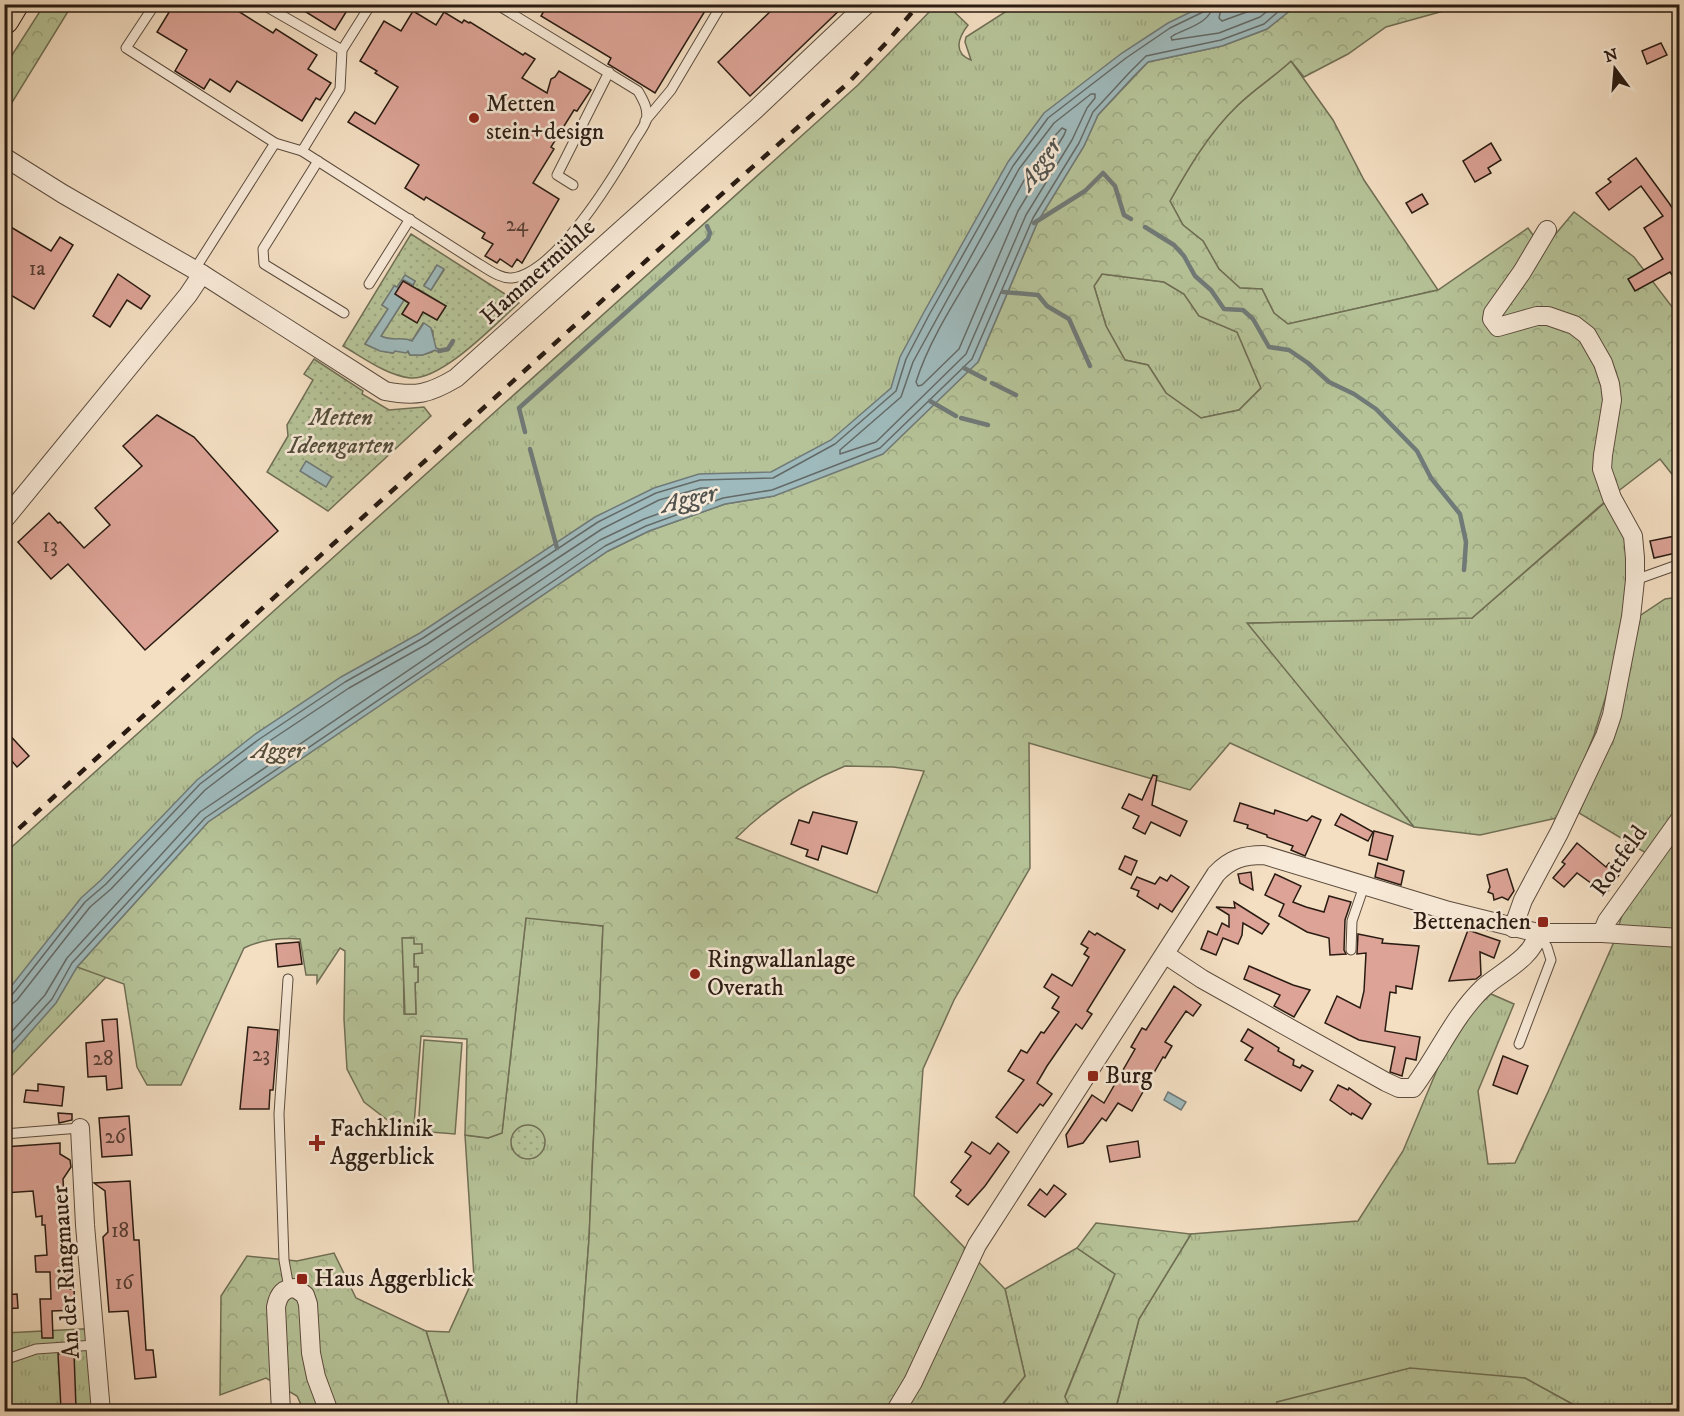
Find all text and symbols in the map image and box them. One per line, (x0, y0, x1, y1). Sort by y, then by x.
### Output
north arrow (1585, 39, 1645, 99)
text: N (1602, 44, 1620, 67)
place label: Metten stein+design (486, 89, 605, 147)
marker: Metten stein+design (467, 111, 481, 125)
water label: Agger (1009, 130, 1071, 199)
house number: 24 (506, 212, 529, 238)
street label: Hammermühle (474, 213, 602, 331)
house number: 1a (29, 256, 45, 282)
park label: Metten Ideengarten (286, 403, 394, 461)
water label: Agger (655, 476, 722, 522)
house number: 13 (42, 533, 58, 559)
park label: Agger (249, 736, 307, 766)
street label: Rottfeld (1584, 820, 1654, 902)
place label: Bettenachen (1413, 907, 1531, 937)
marker: Bettenachen (1536, 915, 1550, 929)
place label: Ringwallanlage Overath (707, 945, 856, 1003)
marker: Ringwallanlage Overath (688, 967, 702, 981)
house number: 23 (252, 1042, 270, 1068)
house number: 28 (93, 1046, 113, 1072)
place label: Burg (1105, 1061, 1153, 1091)
marker: Burg (1086, 1069, 1100, 1083)
place label: Fachklinik Aggerblick (330, 1114, 434, 1172)
house number: 26 (104, 1124, 127, 1150)
marker: Fachklinik Aggerblick (308, 1134, 326, 1152)
street label: An der Ringmauer (45, 1184, 87, 1360)
house number: 18 (111, 1218, 129, 1244)
place label: Haus Aggerblick (314, 1264, 473, 1294)
house number: 16 (115, 1270, 134, 1296)
marker: Haus Aggerblick (295, 1272, 309, 1286)

